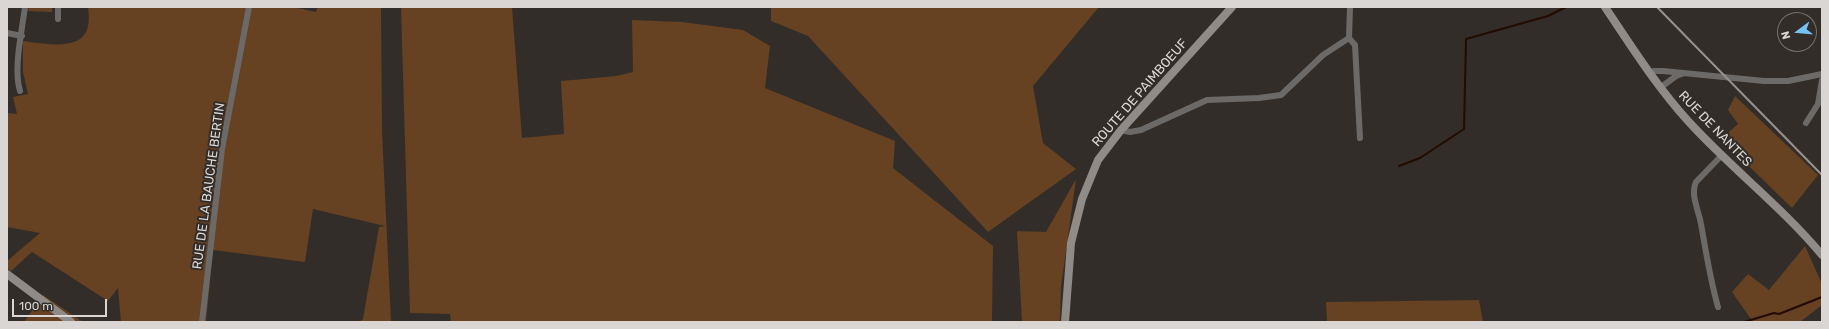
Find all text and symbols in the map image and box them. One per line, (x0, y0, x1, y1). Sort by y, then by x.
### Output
north arrow (1777, 12, 1817, 52)
text: N (1779, 30, 1793, 41)
street label: ROUTE DE PAIMBOEUF (1089, 36, 1191, 150)
street label: RUE DE NANTES (1675, 88, 1755, 170)
street label: RUE DE LA BAUCHE BERTIN (190, 102, 228, 270)
scale bar (14, 291, 109, 317)
text: 100 m (19, 299, 53, 313)

